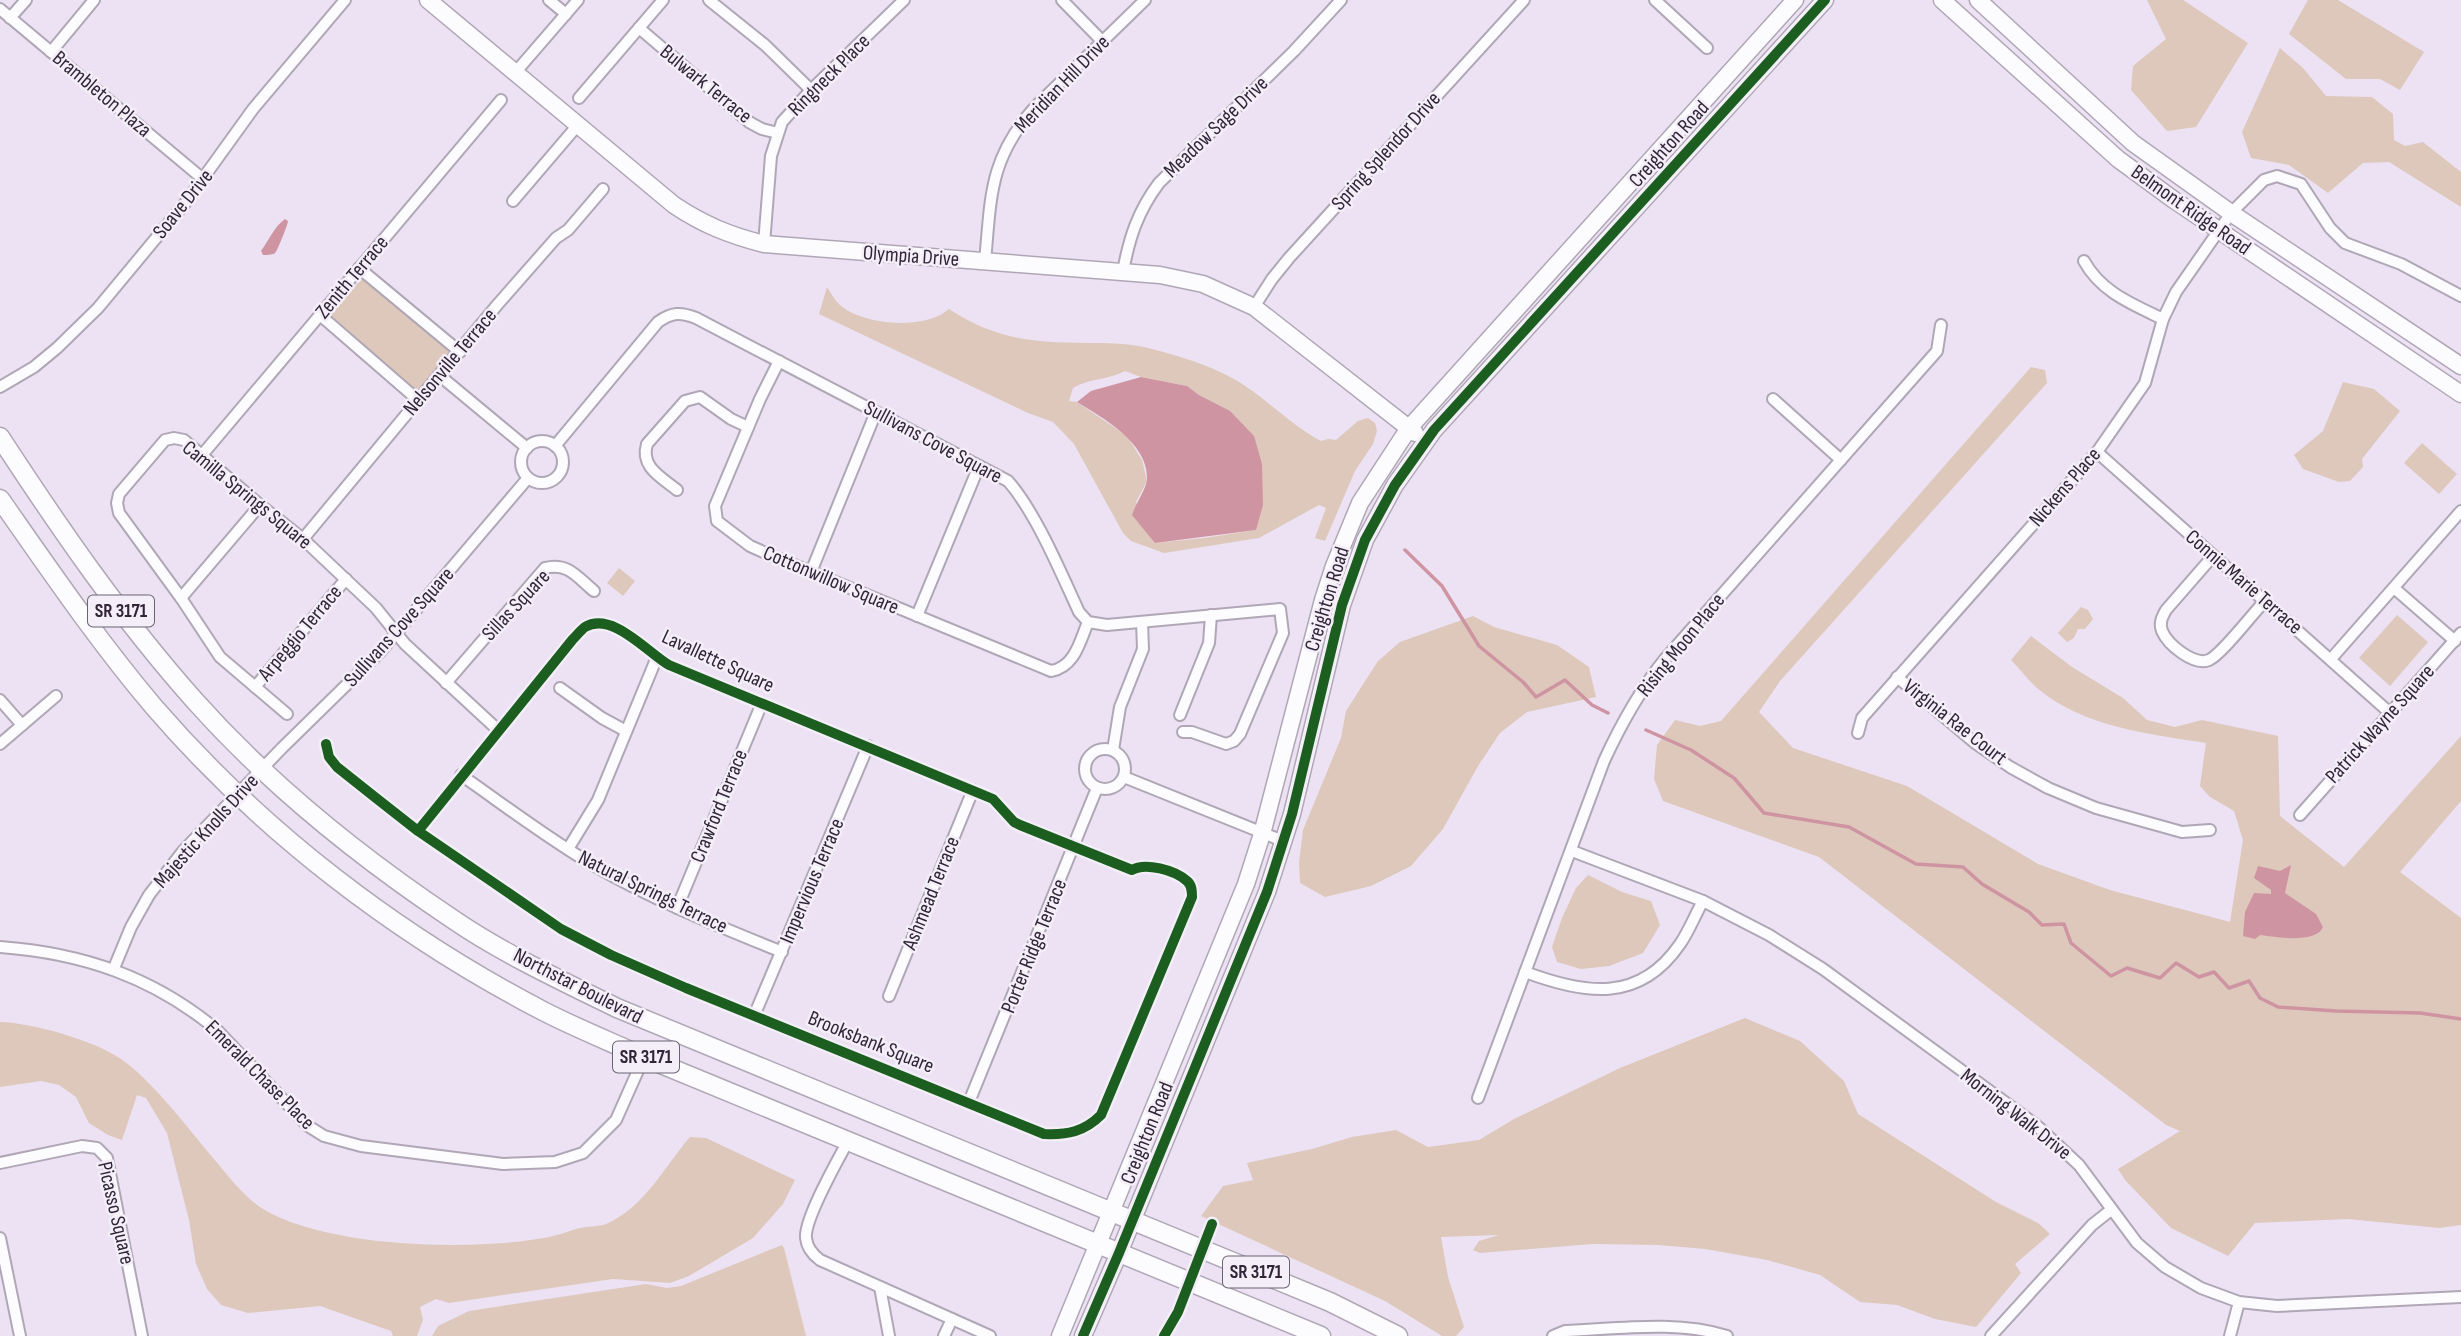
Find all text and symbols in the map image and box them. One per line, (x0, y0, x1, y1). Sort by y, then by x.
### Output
street label: Ringneck Place (783, 29, 875, 121)
street label: Meridian Hill Drive (1009, 30, 1115, 138)
street label: Bulwark Terrace (655, 39, 757, 129)
street label: Brambleton Plaza (47, 45, 157, 143)
street label: Meadow Sage Drive (1159, 71, 1273, 183)
street label: Spring Splendor Drive (1326, 87, 1446, 215)
street label: Creighton Road (1624, 96, 1714, 192)
street label: Belmont Ridge Road (2126, 160, 2256, 260)
street label: Soave Drive (147, 164, 219, 244)
street label: Zenith Terrace (310, 230, 394, 324)
street label: Olympia Drive (862, 240, 960, 272)
street label: Nelsonville Terrace (398, 303, 502, 421)
street label: Sullivans Cove Square (860, 395, 1006, 489)
street label: Camilla Springs Square (177, 435, 317, 555)
street label: Nickens Place (2024, 442, 2106, 532)
street label: Connie Marie Terrace (2180, 524, 2308, 640)
street label: Cottonwillow Square (759, 540, 903, 620)
street label: Creighton Road (1299, 544, 1355, 654)
street label: Sullivans Cove Square (339, 562, 459, 692)
street label: Sillas Square (477, 564, 555, 646)
street label: Arpeggio Terrace (252, 580, 347, 687)
street label: Rising Moon Place (1632, 588, 1730, 702)
road number: SR 3171 (88, 596, 154, 626)
street label: Lavallette Square (658, 624, 778, 698)
street label: Patrick Wayne Square (2320, 659, 2440, 789)
street label: Virginia Rae Court (1898, 674, 2012, 770)
street label: Crawford Terrace (685, 746, 753, 866)
street label: Majestic Knolls Drive (148, 769, 264, 893)
street label: Impervious Terrace (774, 815, 850, 947)
street label: Ashmead Terrace (897, 833, 965, 954)
street label: Natural Springs Terrace (574, 845, 732, 939)
street label: Porter Ridge Terrace (996, 875, 1072, 1017)
street label: Northstar Boulevard (509, 943, 647, 1029)
street label: Brooksbank Square (804, 1005, 938, 1079)
street label: Emerald Chase Place (200, 1015, 320, 1135)
road number: SR 3171 (613, 1042, 679, 1072)
street label: Morning Walk Drive (1956, 1063, 2076, 1165)
street label: Creighton Road (1115, 1078, 1179, 1188)
street label: Picasso Square (92, 1159, 140, 1267)
road number: SR 3171 (1223, 1256, 1289, 1288)

